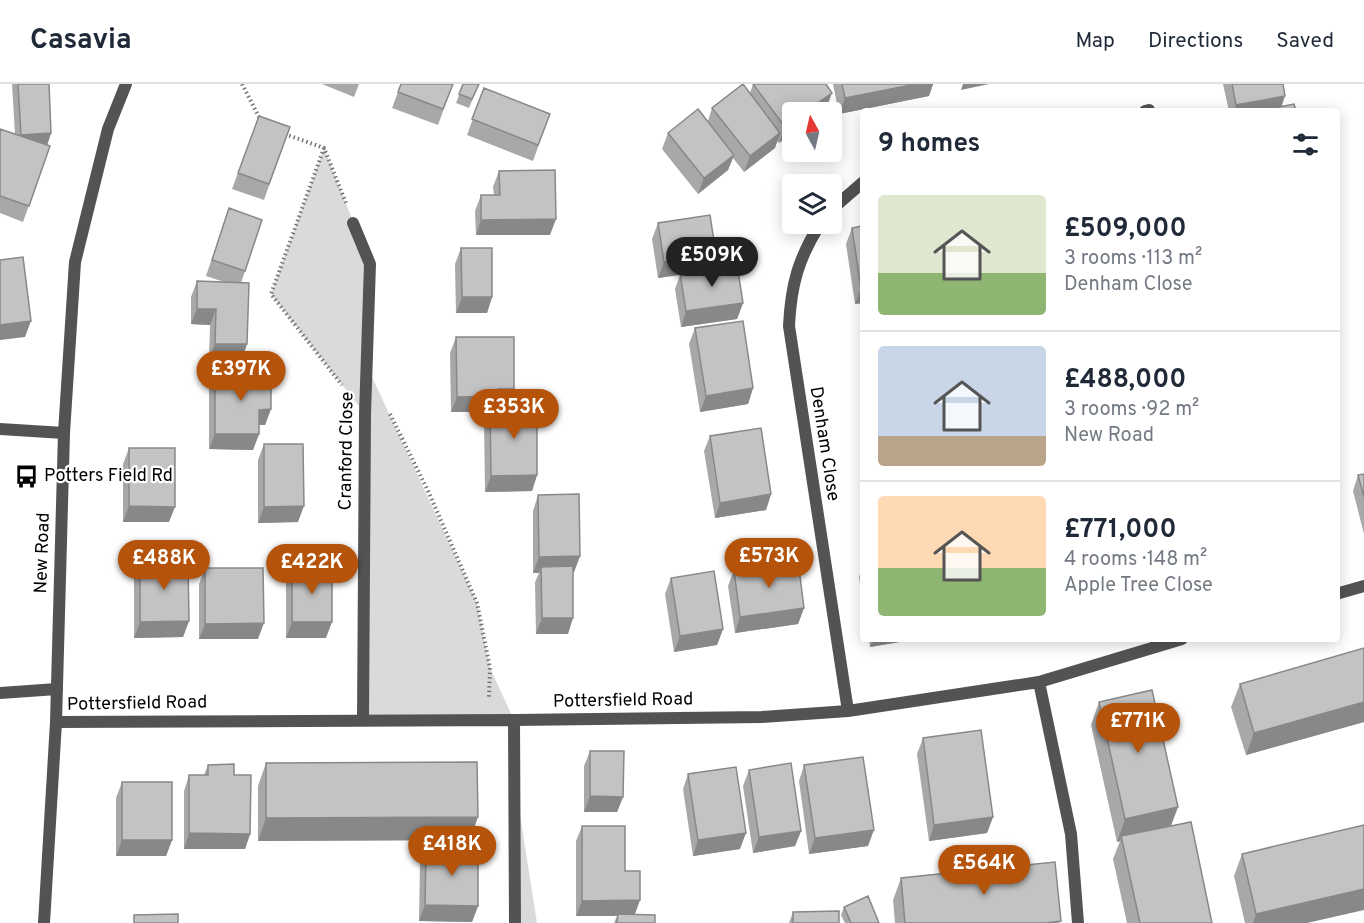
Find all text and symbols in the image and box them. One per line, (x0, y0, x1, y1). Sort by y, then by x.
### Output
text: Casavia (30, 23, 132, 59)
text: Map (1075, 28, 1115, 55)
text: Directions (1148, 28, 1243, 55)
text: Saved (1276, 28, 1334, 55)
north arrow (782, 102, 842, 162)
map controls (782, 102, 842, 234)
text: 9 homes (878, 128, 980, 161)
icon: filters (1289, 128, 1322, 161)
button: layers (782, 174, 842, 234)
text: £509,000 (1064, 213, 1187, 246)
icon: home (926, 219, 998, 291)
pin: £509K (670, 237, 754, 288)
text: £509K (680, 243, 744, 269)
text: 3 rooms · 113 m² (1064, 246, 1202, 272)
text: Denham Close (1064, 272, 1193, 298)
pin: £397K (199, 351, 283, 402)
text: £397K (211, 357, 271, 383)
text: £488,000 (1064, 364, 1186, 397)
icon: home (926, 370, 998, 442)
street label: Denham Close (804, 385, 844, 503)
pin: £353K (472, 389, 556, 440)
street label: Cranford Close (334, 391, 360, 511)
text: £353K (483, 395, 545, 421)
text: 3 rooms · 92 m² (1064, 397, 1199, 423)
text: New Road (1064, 423, 1154, 449)
bus stop icon: Potters Field Rd (13, 463, 39, 489)
place label: Potters Field Rd (44, 465, 173, 488)
street label: New Road (30, 512, 56, 594)
text: £771,000 (1064, 514, 1177, 547)
icon: home (926, 520, 998, 592)
pin: £573K (727, 538, 811, 589)
pin: £488K (122, 540, 206, 591)
pin: £422K (270, 544, 354, 595)
text: £573K (739, 544, 799, 570)
text: £488K (132, 546, 196, 572)
text: 4 rooms · 148 m² (1064, 547, 1207, 573)
text: £422K (280, 550, 344, 576)
text: Apple Tree Close (1064, 573, 1213, 599)
street label: Pottersfield Road (553, 688, 693, 714)
street label: Pottersfield Road (67, 691, 207, 717)
pin: £771K (1096, 703, 1180, 754)
text: £771K (1110, 709, 1166, 735)
pin: £418K (410, 826, 494, 877)
text: £418K (422, 832, 482, 858)
pin: £564K (942, 845, 1026, 896)
text: £564K (952, 851, 1016, 877)

